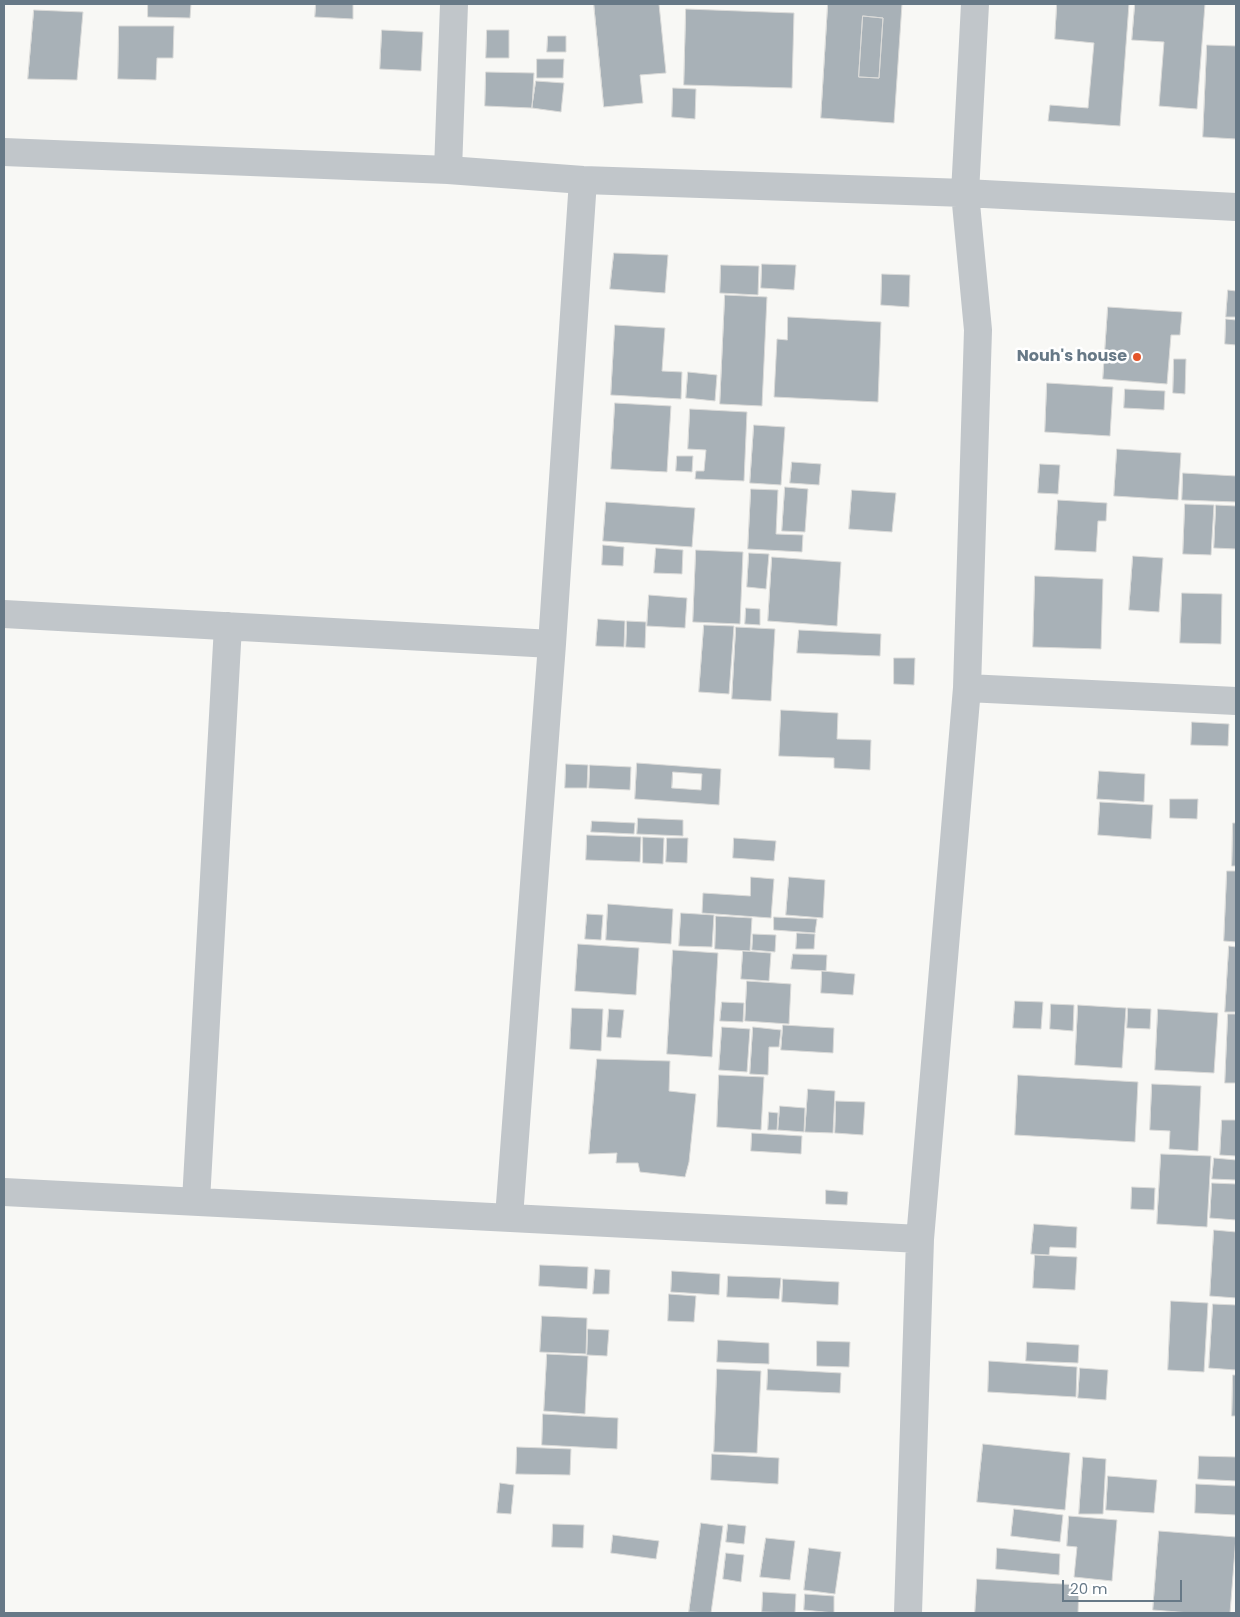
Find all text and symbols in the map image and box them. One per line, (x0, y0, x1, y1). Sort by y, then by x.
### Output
place label: Nouh's house (1017, 347, 1127, 367)
marker: Nouh's house (1131, 351, 1143, 363)
scale bar (1065, 1570, 1185, 1602)
text: 20 m (1070, 1578, 1108, 1599)

